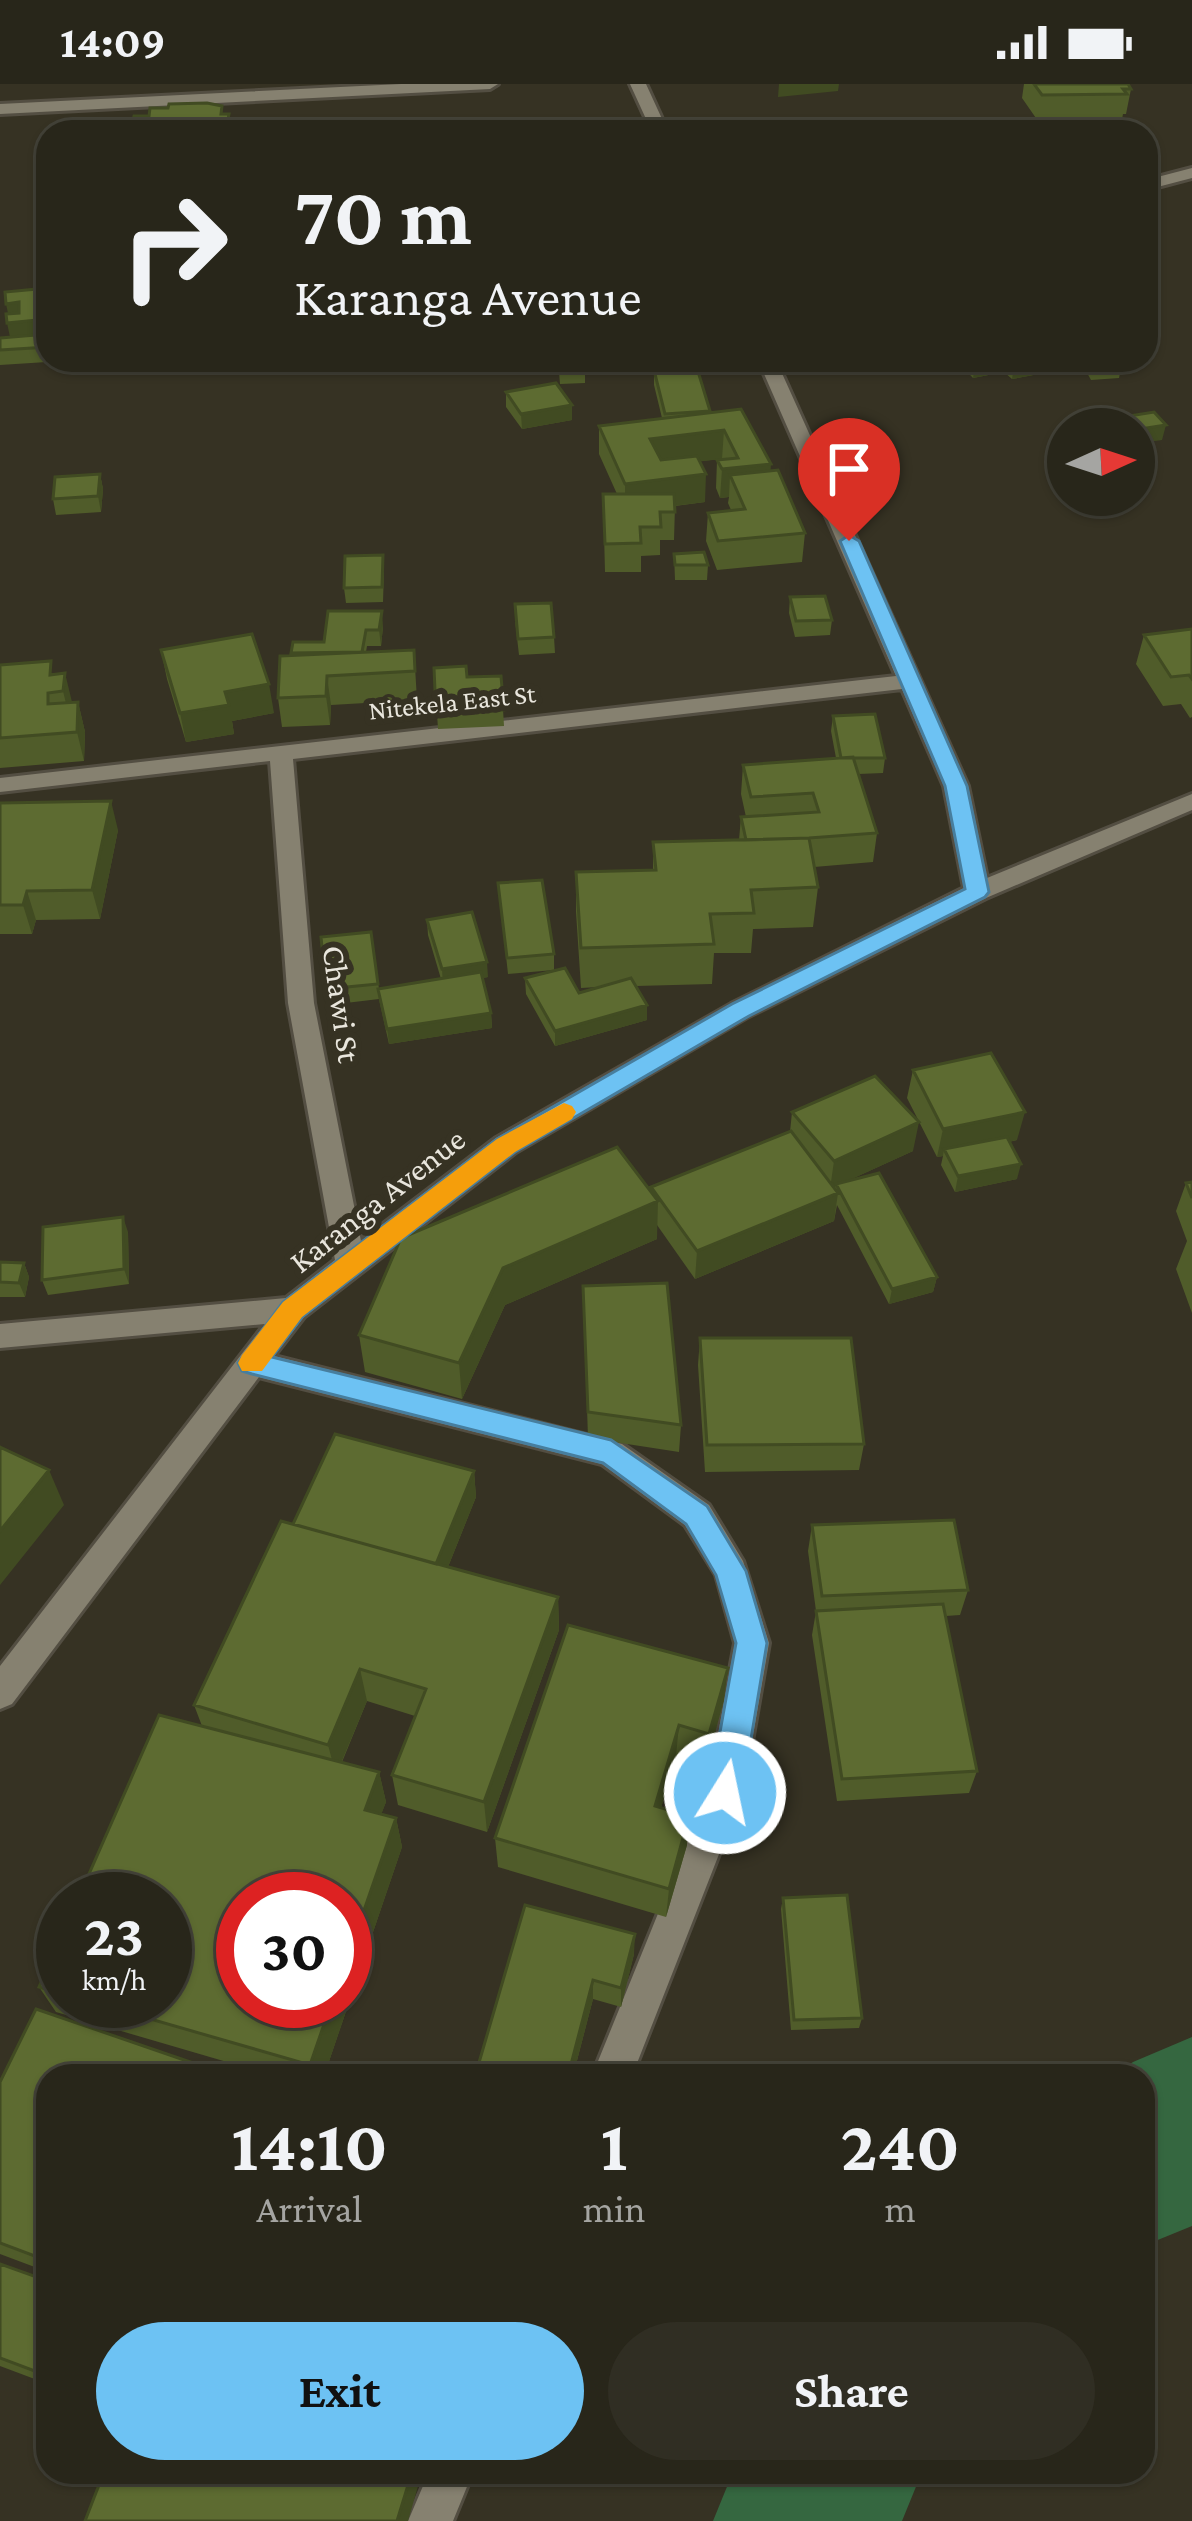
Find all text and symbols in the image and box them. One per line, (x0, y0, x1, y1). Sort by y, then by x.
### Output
text: 14:09 (60, 17, 166, 67)
icon: right (96, 168, 252, 324)
text: 70 m (294, 169, 472, 262)
text: Karanga Avenue (294, 267, 642, 327)
north arrow (1047, 408, 1155, 516)
map controls (1047, 408, 1155, 516)
pin (798, 418, 900, 541)
icon: arrive (816, 436, 882, 502)
street label: Nitekela East St (367, 678, 538, 726)
street label: Chawi St (315, 943, 369, 1066)
street label: Karanga Avenue (282, 1120, 472, 1280)
position arrow (662, 1730, 788, 1856)
speed limit sign: 30 (216, 1872, 372, 2028)
text: 23 (84, 1901, 144, 1968)
text: km/h (82, 1963, 146, 1996)
text: 14:10 (231, 2105, 388, 2185)
text: 1 (601, 2105, 628, 2185)
text: 240 (841, 2105, 960, 2185)
text: Arrival (256, 2187, 362, 2230)
text: min (583, 2187, 645, 2230)
text: m (884, 2187, 916, 2230)
button: Exit (96, 2322, 584, 2460)
button: Share (608, 2322, 1095, 2460)

